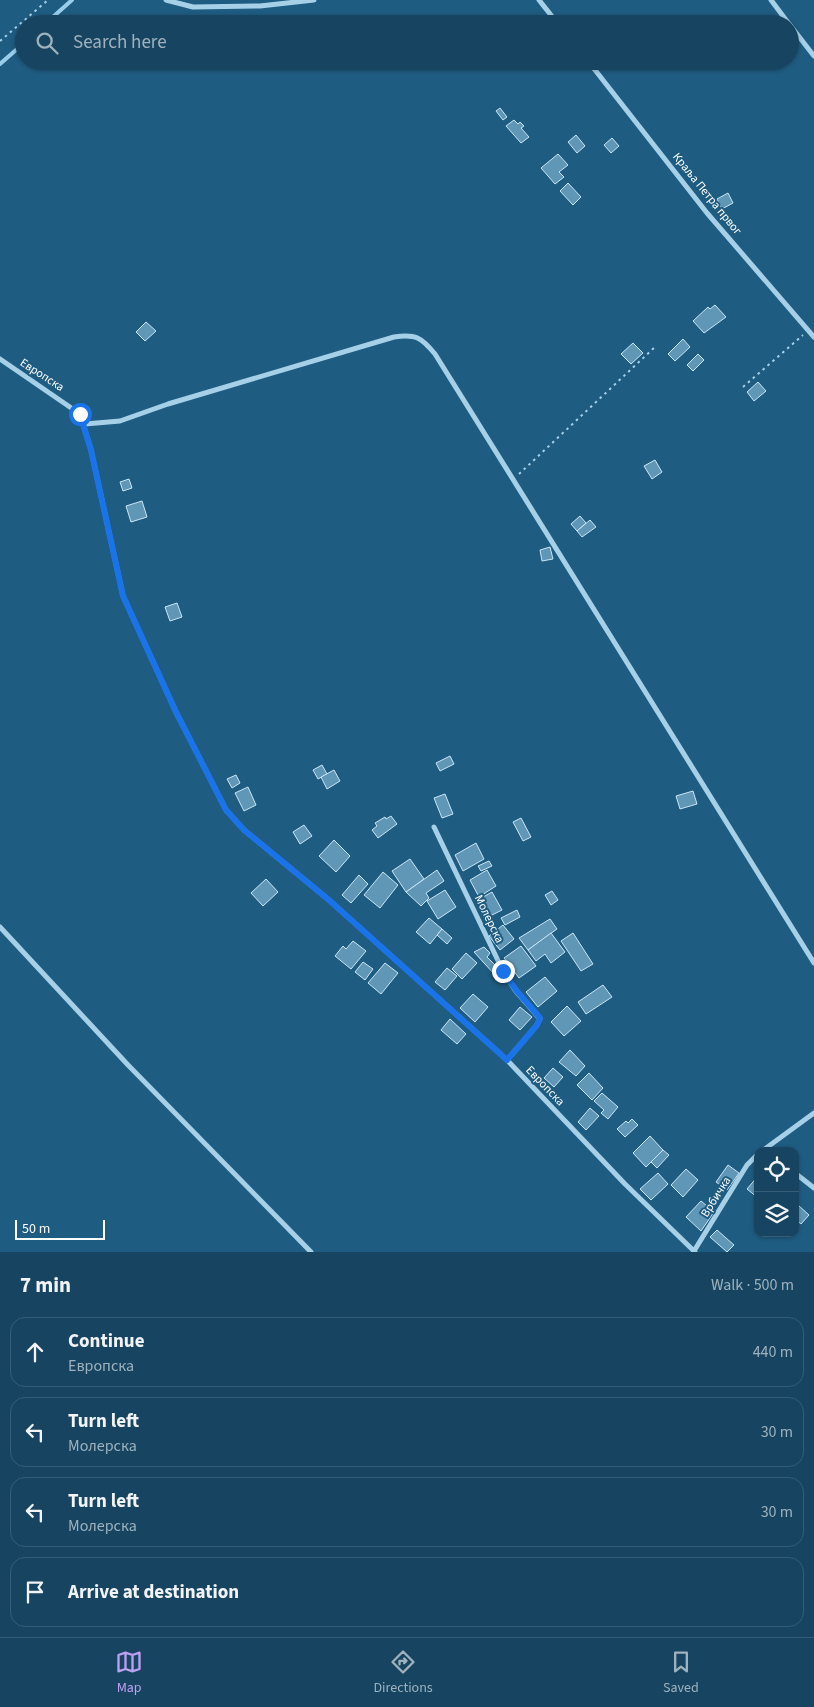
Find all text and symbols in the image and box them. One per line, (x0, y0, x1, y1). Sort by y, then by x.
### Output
search box (15, 15, 799, 70)
icon: search (33, 29, 61, 57)
text: Search here (73, 29, 167, 56)
street label: Краља Петра првог (668, 149, 746, 239)
street label: Европска (17, 354, 67, 396)
route start (69, 403, 92, 426)
street label: Молерска (470, 892, 508, 946)
route end (492, 960, 515, 983)
street label: Европска (522, 1062, 568, 1110)
map controls (754, 1147, 799, 1237)
button: locate (754, 1147, 799, 1192)
street label: Врбичка (697, 1173, 735, 1221)
button: layers (754, 1192, 799, 1237)
scale bar (15, 1217, 105, 1240)
text: 50 m (22, 1219, 50, 1239)
text: 7 min (20, 1270, 71, 1300)
text: Walk · 500 m (711, 1274, 794, 1296)
text: Continue (68, 1328, 145, 1355)
icon: ahead (21, 1338, 49, 1366)
text: 440 m (753, 1341, 793, 1363)
text: Европска (68, 1355, 134, 1377)
text: Turn left (68, 1408, 139, 1435)
icon: left (21, 1418, 49, 1446)
text: 30 m (761, 1421, 793, 1443)
text: Молерска (68, 1435, 137, 1457)
text: Turn left (68, 1488, 139, 1515)
icon: left (21, 1498, 49, 1526)
text: 30 m (761, 1501, 793, 1523)
text: Молерска (68, 1515, 137, 1537)
icon: arrive (21, 1578, 49, 1606)
text: Arrive at destination (68, 1579, 239, 1606)
tab: Map (115, 1648, 143, 1698)
tab: Directions (373, 1648, 433, 1698)
tab: Saved (663, 1648, 699, 1698)

